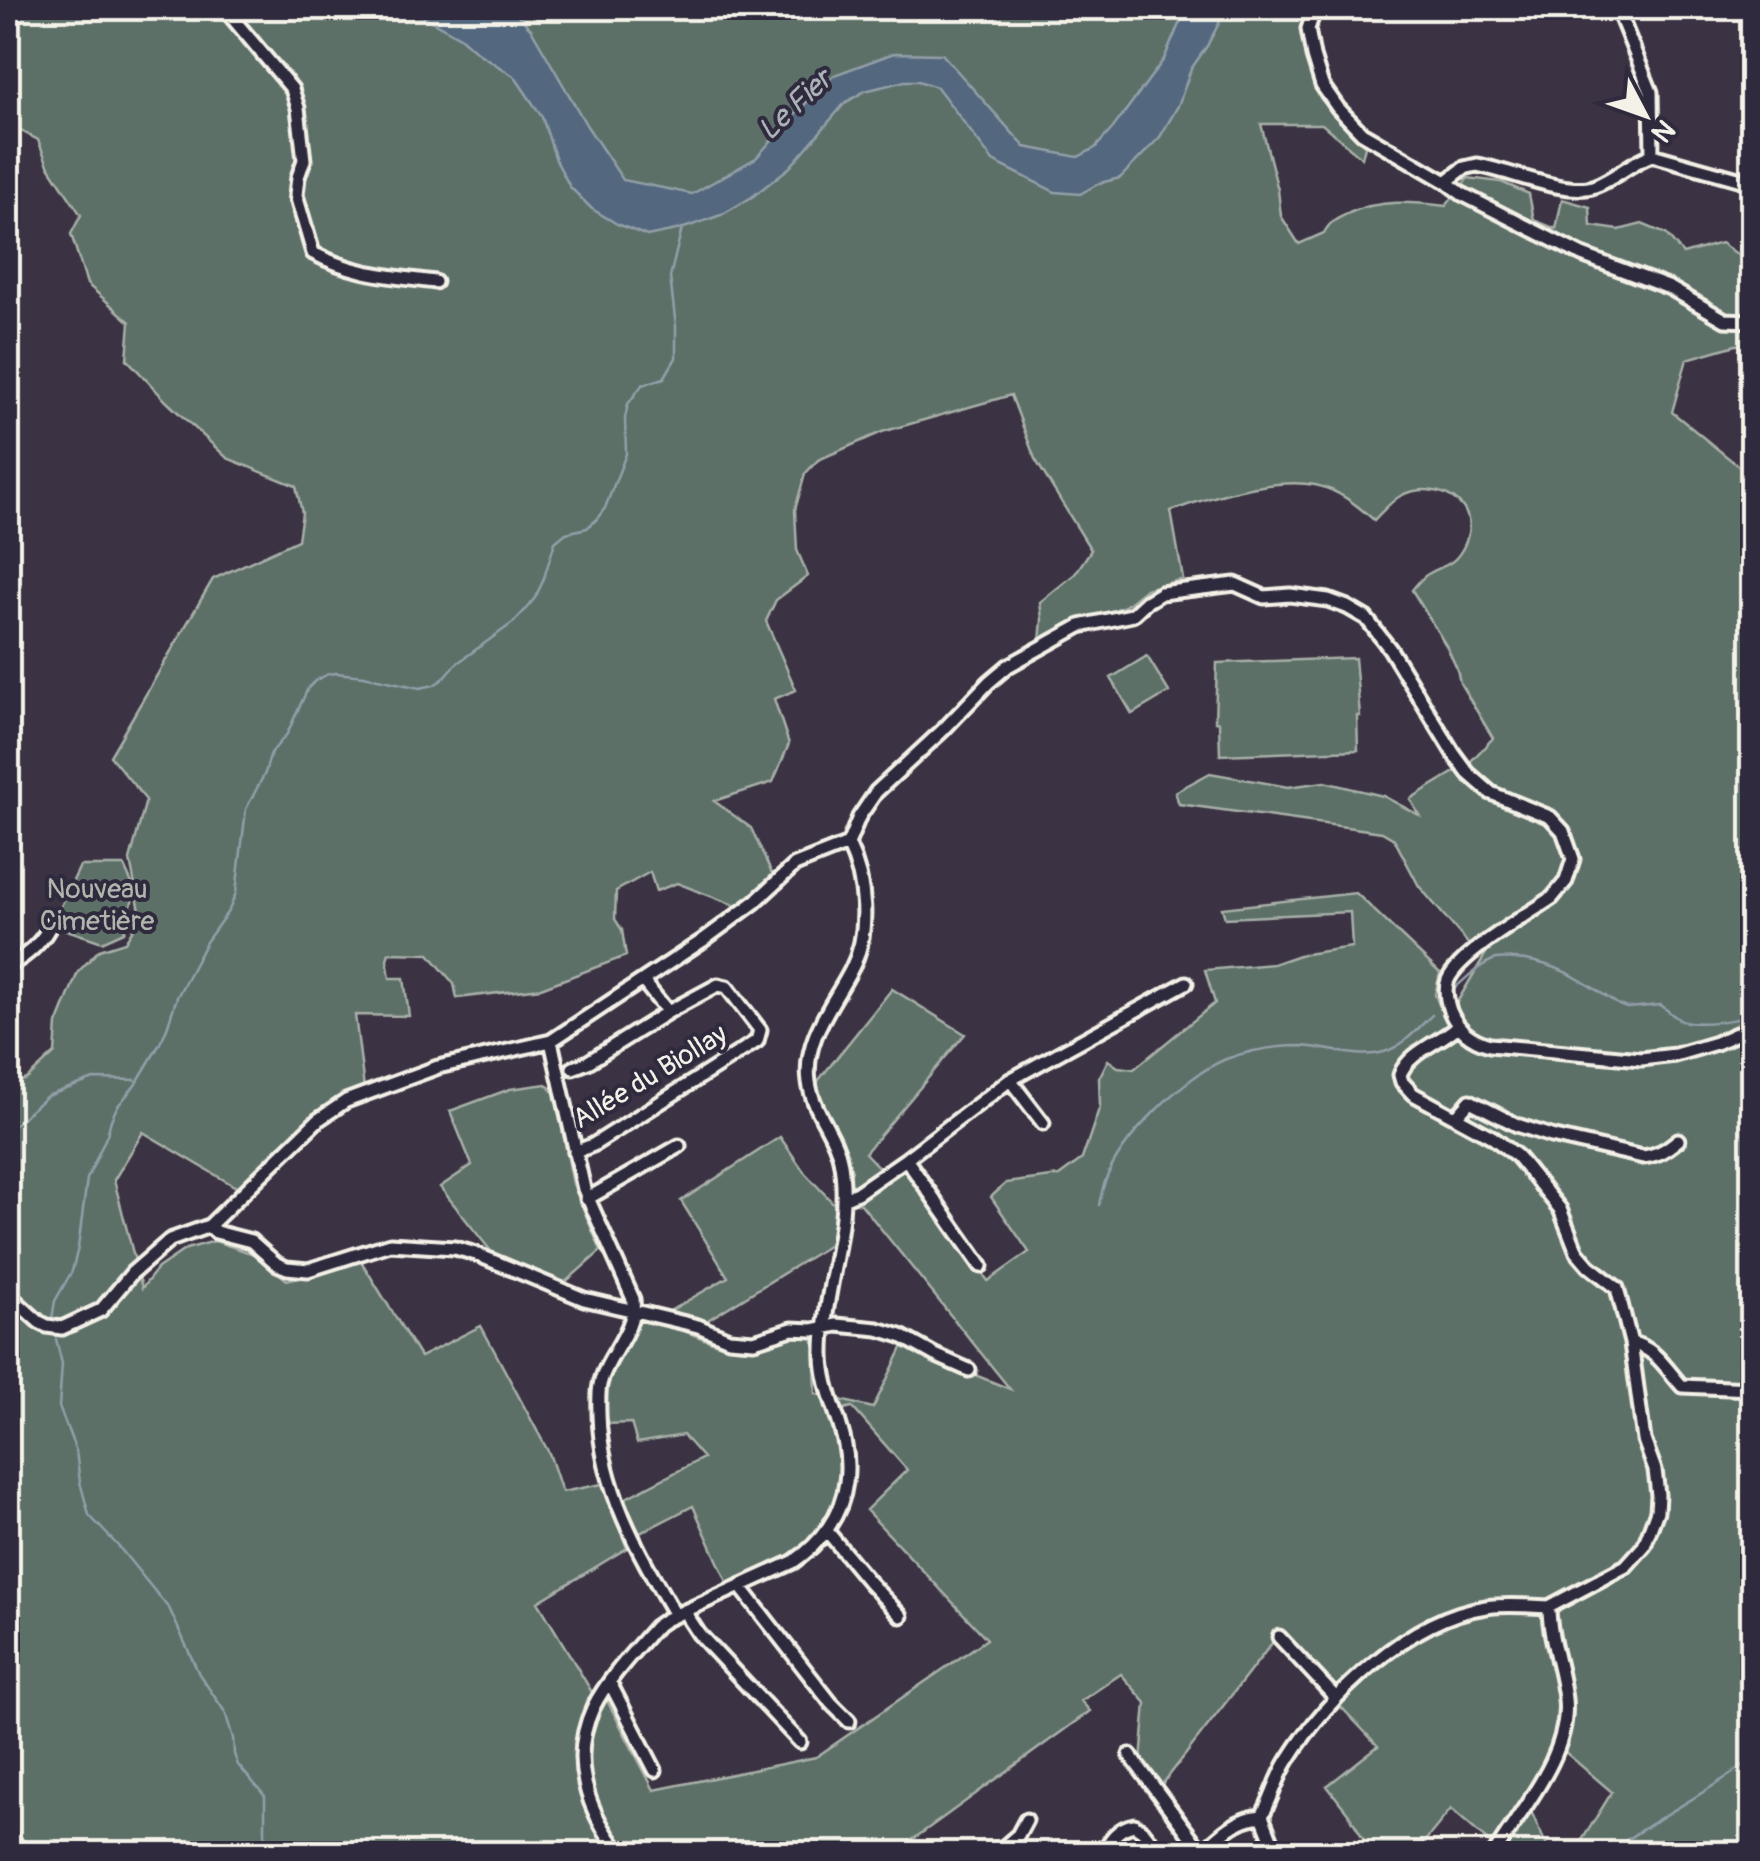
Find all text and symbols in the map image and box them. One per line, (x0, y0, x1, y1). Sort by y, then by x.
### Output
water label: Le Fier (751, 60, 842, 148)
north arrow (1595, 65, 1695, 165)
text: N (1643, 112, 1682, 149)
park label: Nouveau Cimetière (40, 872, 155, 939)
street label: Allée du Biollay (566, 1017, 734, 1137)

